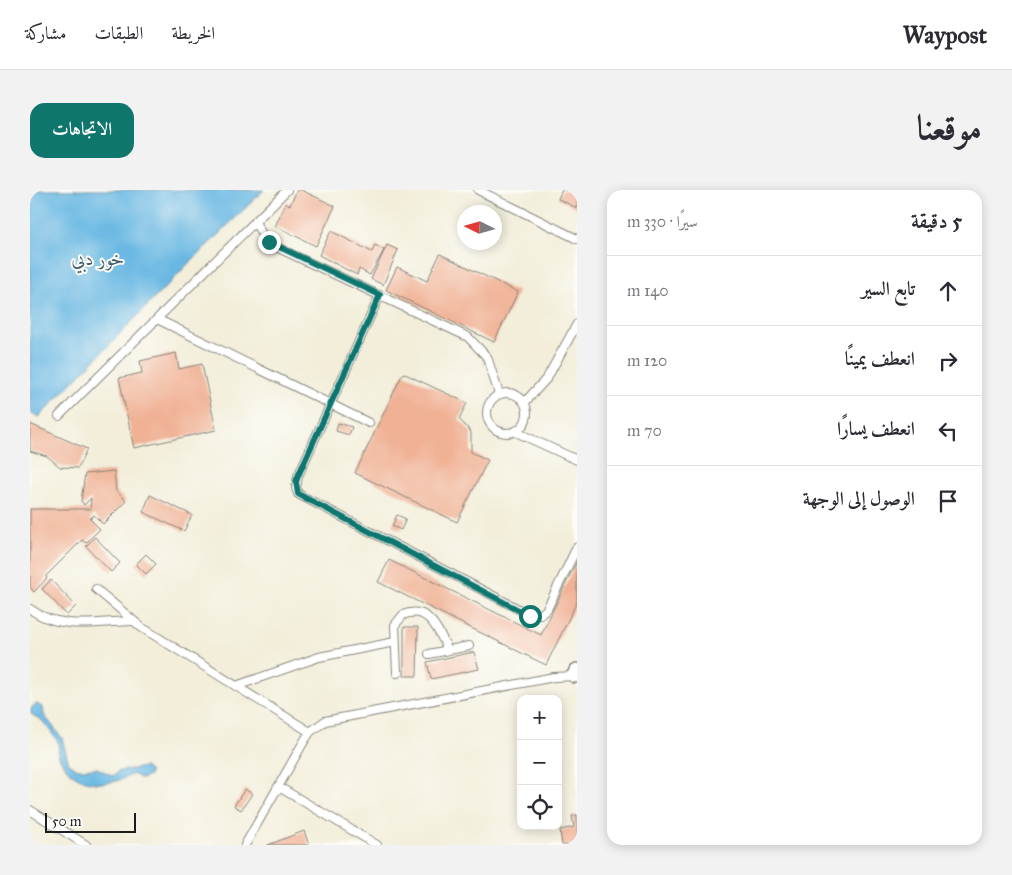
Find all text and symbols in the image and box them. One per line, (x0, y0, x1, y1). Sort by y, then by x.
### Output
text: Waypost (903, 20, 987, 50)
text: مشاركة (25, 22, 66, 44)
text: الطبقات (94, 22, 143, 44)
text: الخريطة (171, 22, 215, 44)
button: الاتجاهات (30, 103, 134, 158)
text: موقعنا (917, 106, 982, 149)
north arrow (457, 205, 502, 250)
text: 5 دقيقة (911, 208, 962, 234)
text: سيرًا · 330 m (627, 212, 698, 231)
route end (258, 231, 281, 254)
water label: خور دبي (71, 247, 125, 274)
text: تابع السير (861, 277, 915, 300)
icon: ahead (934, 277, 962, 305)
text: 140 m (627, 281, 668, 300)
text: انعطف يمينًا (845, 347, 915, 370)
icon: right (934, 347, 962, 375)
text: 120 m (627, 351, 667, 370)
text: انعطف يسارًا (837, 417, 915, 440)
icon: left (934, 417, 962, 445)
text: 70 m (627, 421, 662, 440)
text: الوصول إلى الوجهة (803, 487, 915, 510)
icon: arrive (934, 487, 962, 515)
route start (519, 605, 542, 628)
map controls (517, 695, 562, 830)
button: + (517, 695, 562, 740)
button: − (517, 740, 562, 785)
button: locate (517, 785, 562, 830)
scale bar (45, 810, 136, 833)
text: 50 m (52, 813, 81, 830)

